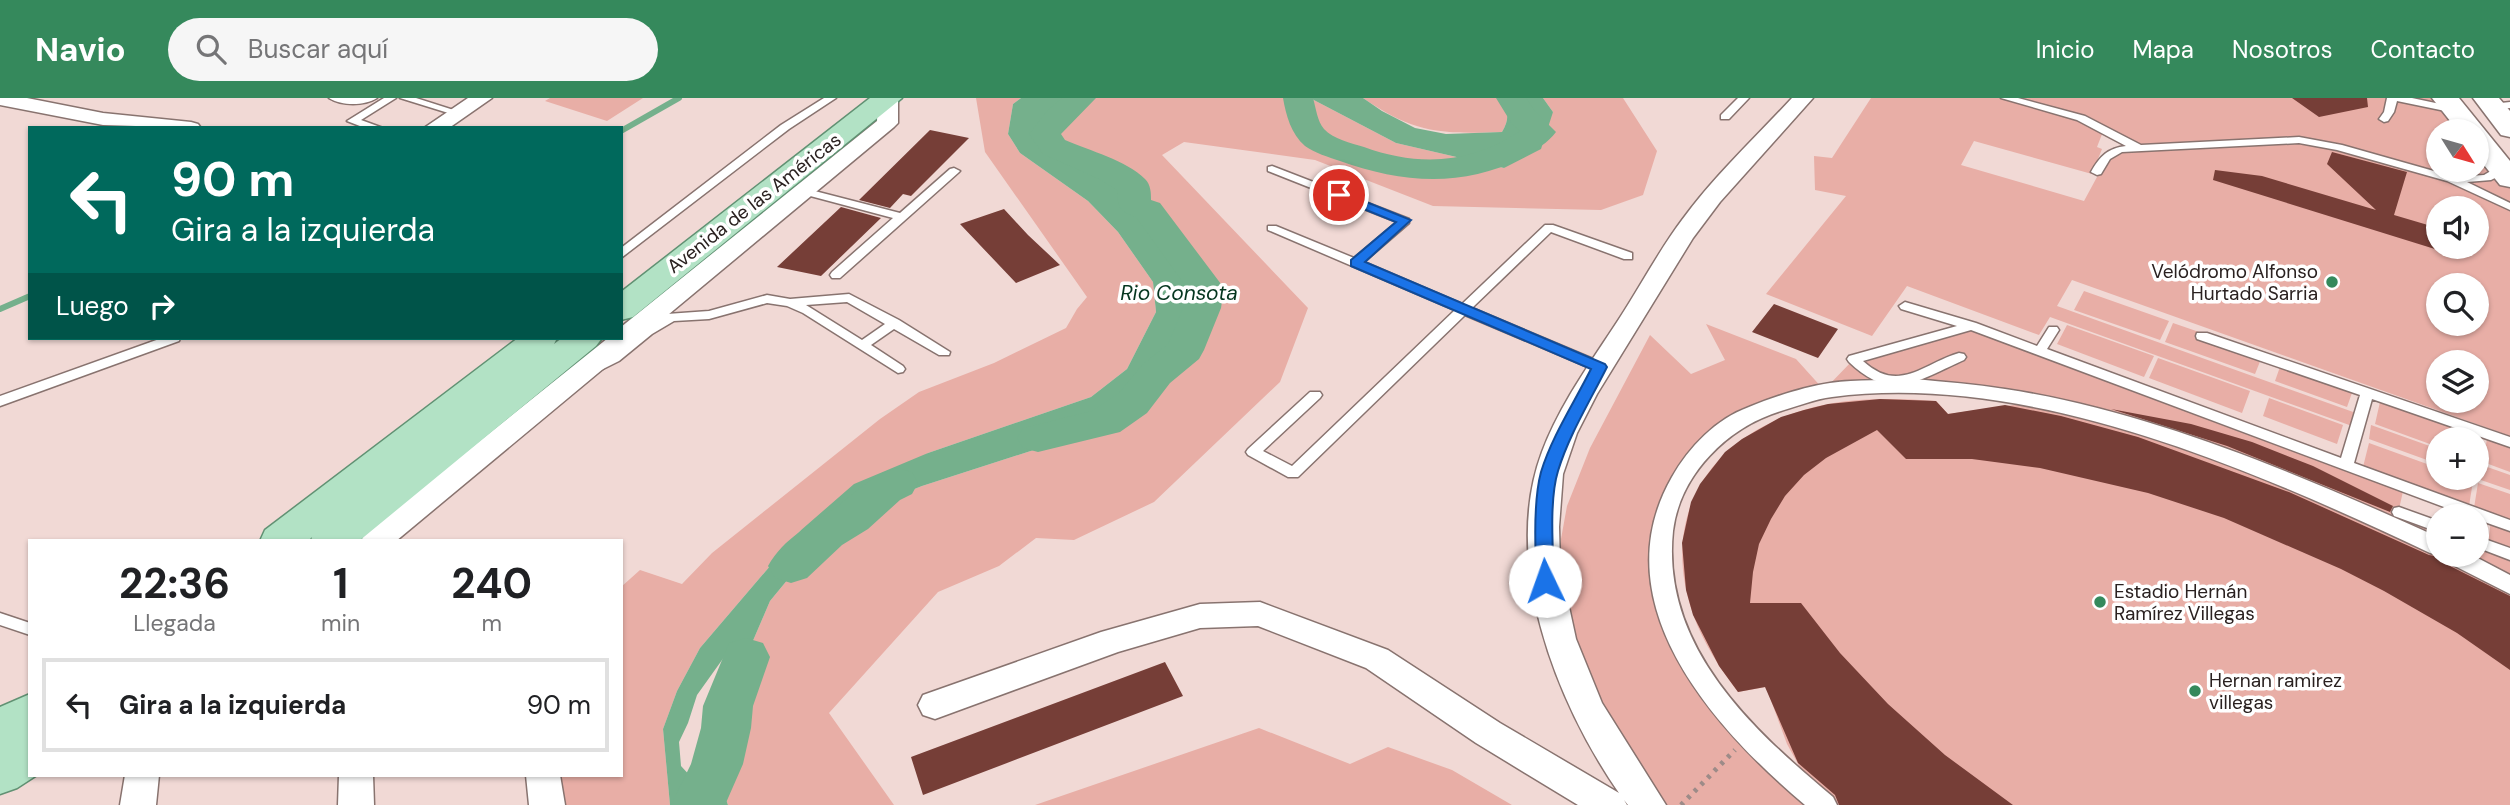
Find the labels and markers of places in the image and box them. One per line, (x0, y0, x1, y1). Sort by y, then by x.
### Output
pin (1309, 165, 1369, 225)
place label: Velódromo Alfonso Hurtado Sarria (2151, 259, 2318, 306)
marker: Velódromo Alfonso Hurtado Sarria (2324, 274, 2340, 290)
place label: Estadio Hernán Ramírez Villegas (2114, 579, 2255, 626)
marker: Estadio Hernán Ramírez Villegas (2092, 594, 2108, 610)
place label: Hernan ramirez villegas (2209, 668, 2342, 715)
marker: Hernan ramirez villegas (2187, 683, 2203, 699)

